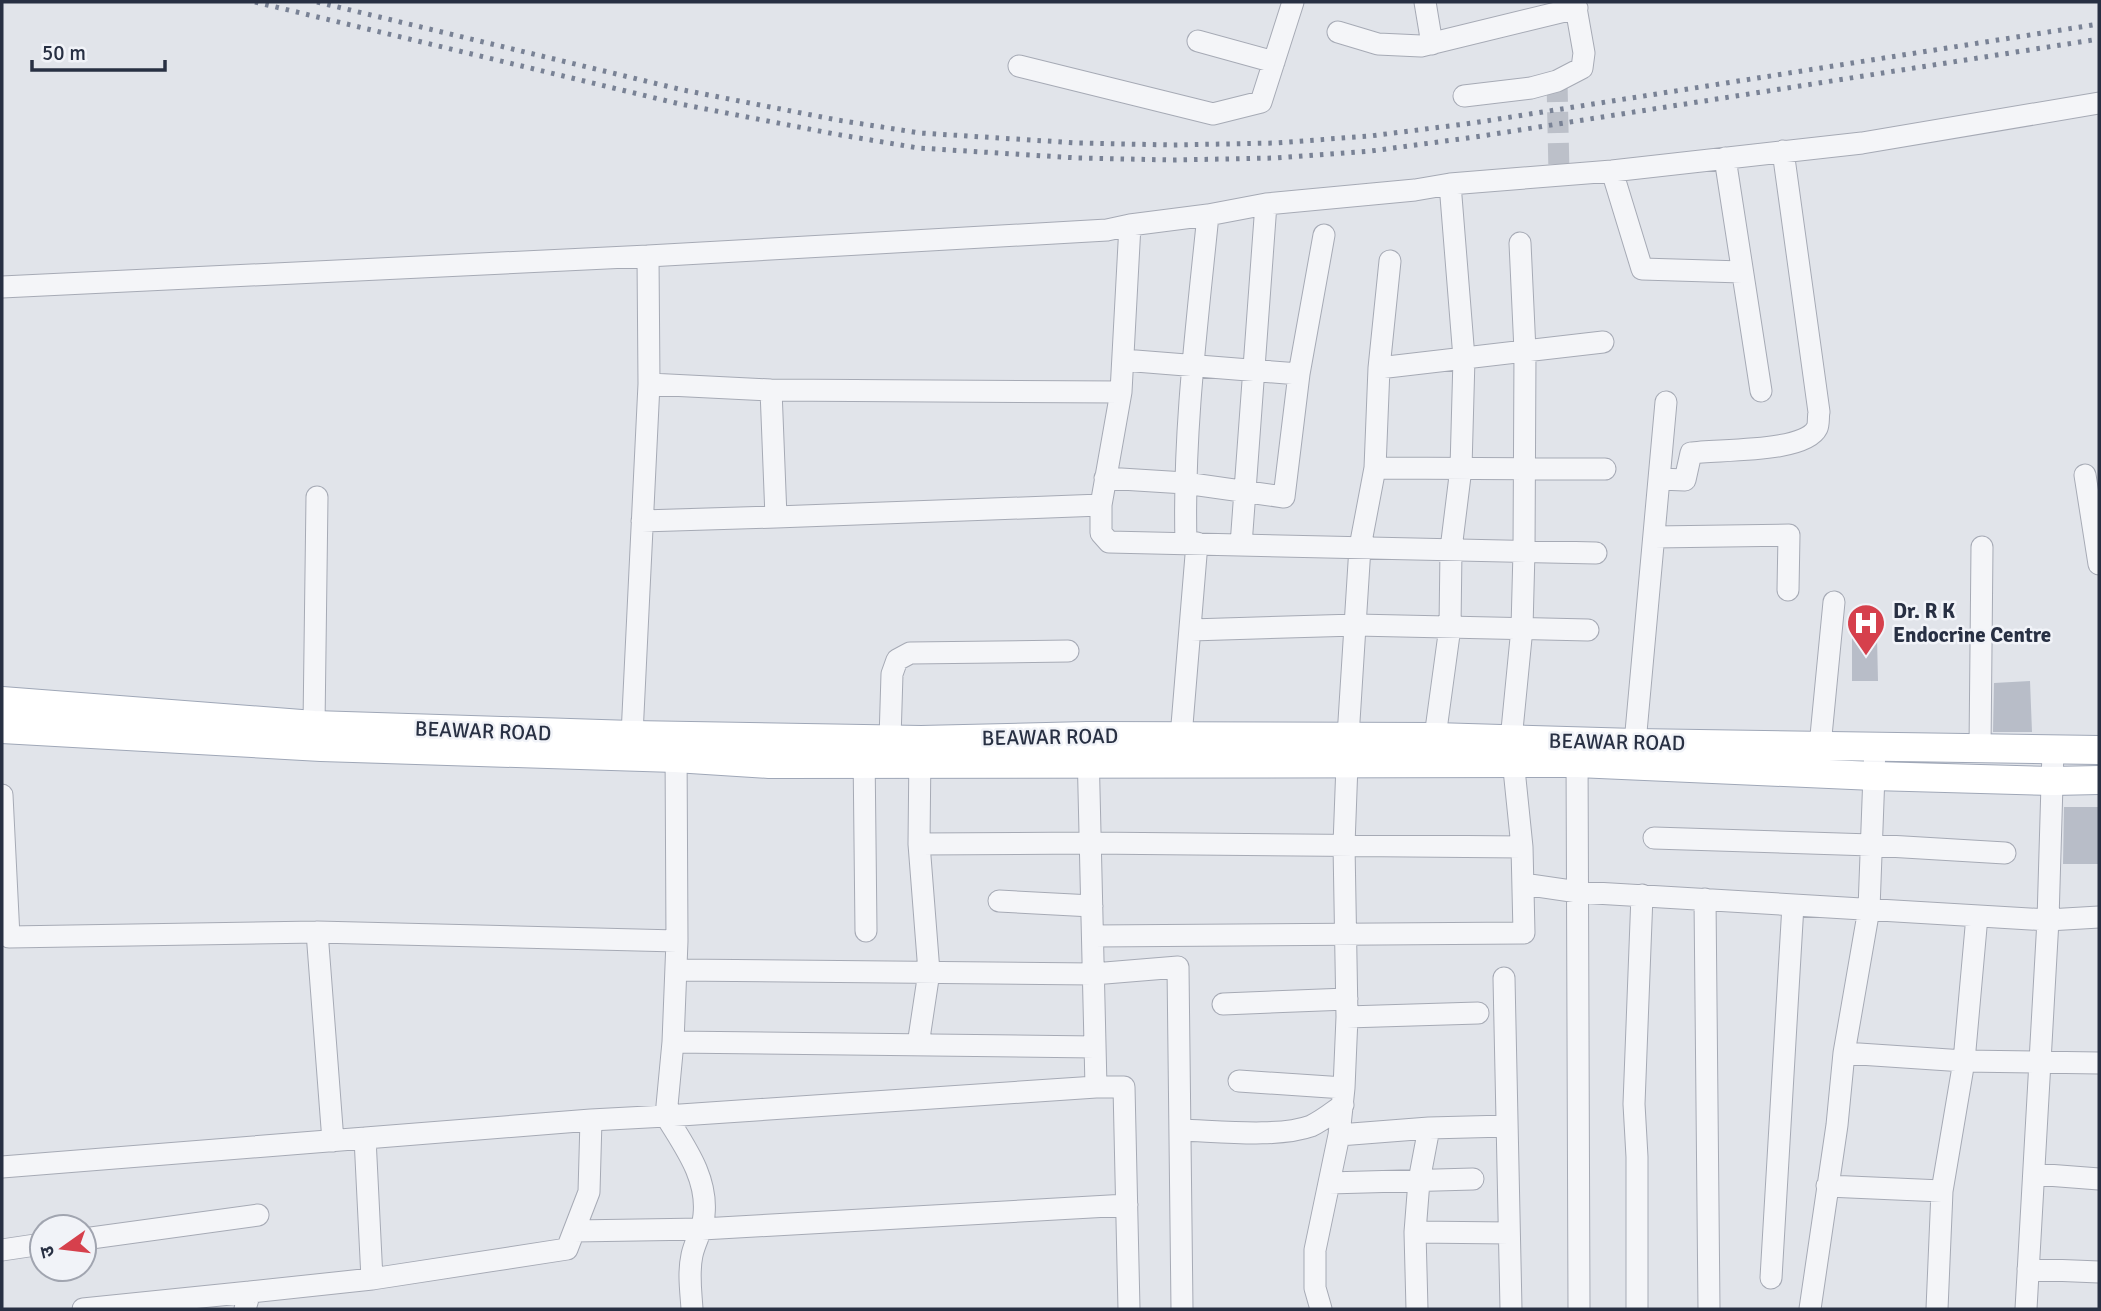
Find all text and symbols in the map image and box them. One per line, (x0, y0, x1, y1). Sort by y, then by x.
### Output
scale bar (32, 28, 164, 72)
text: 50 m (42, 40, 86, 66)
place label: Dr. R K Endocrine Centre (1893, 598, 2051, 648)
hospital icon: Dr. R K Endocrine Centre (1845, 602, 1887, 657)
street label: BEAWAR ROAD (414, 716, 552, 746)
street label: BEAWAR ROAD (982, 723, 1118, 751)
street label: BEAWAR ROAD (1549, 728, 1685, 756)
north arrow (28, 1213, 98, 1283)
text: उ (34, 1243, 60, 1260)

